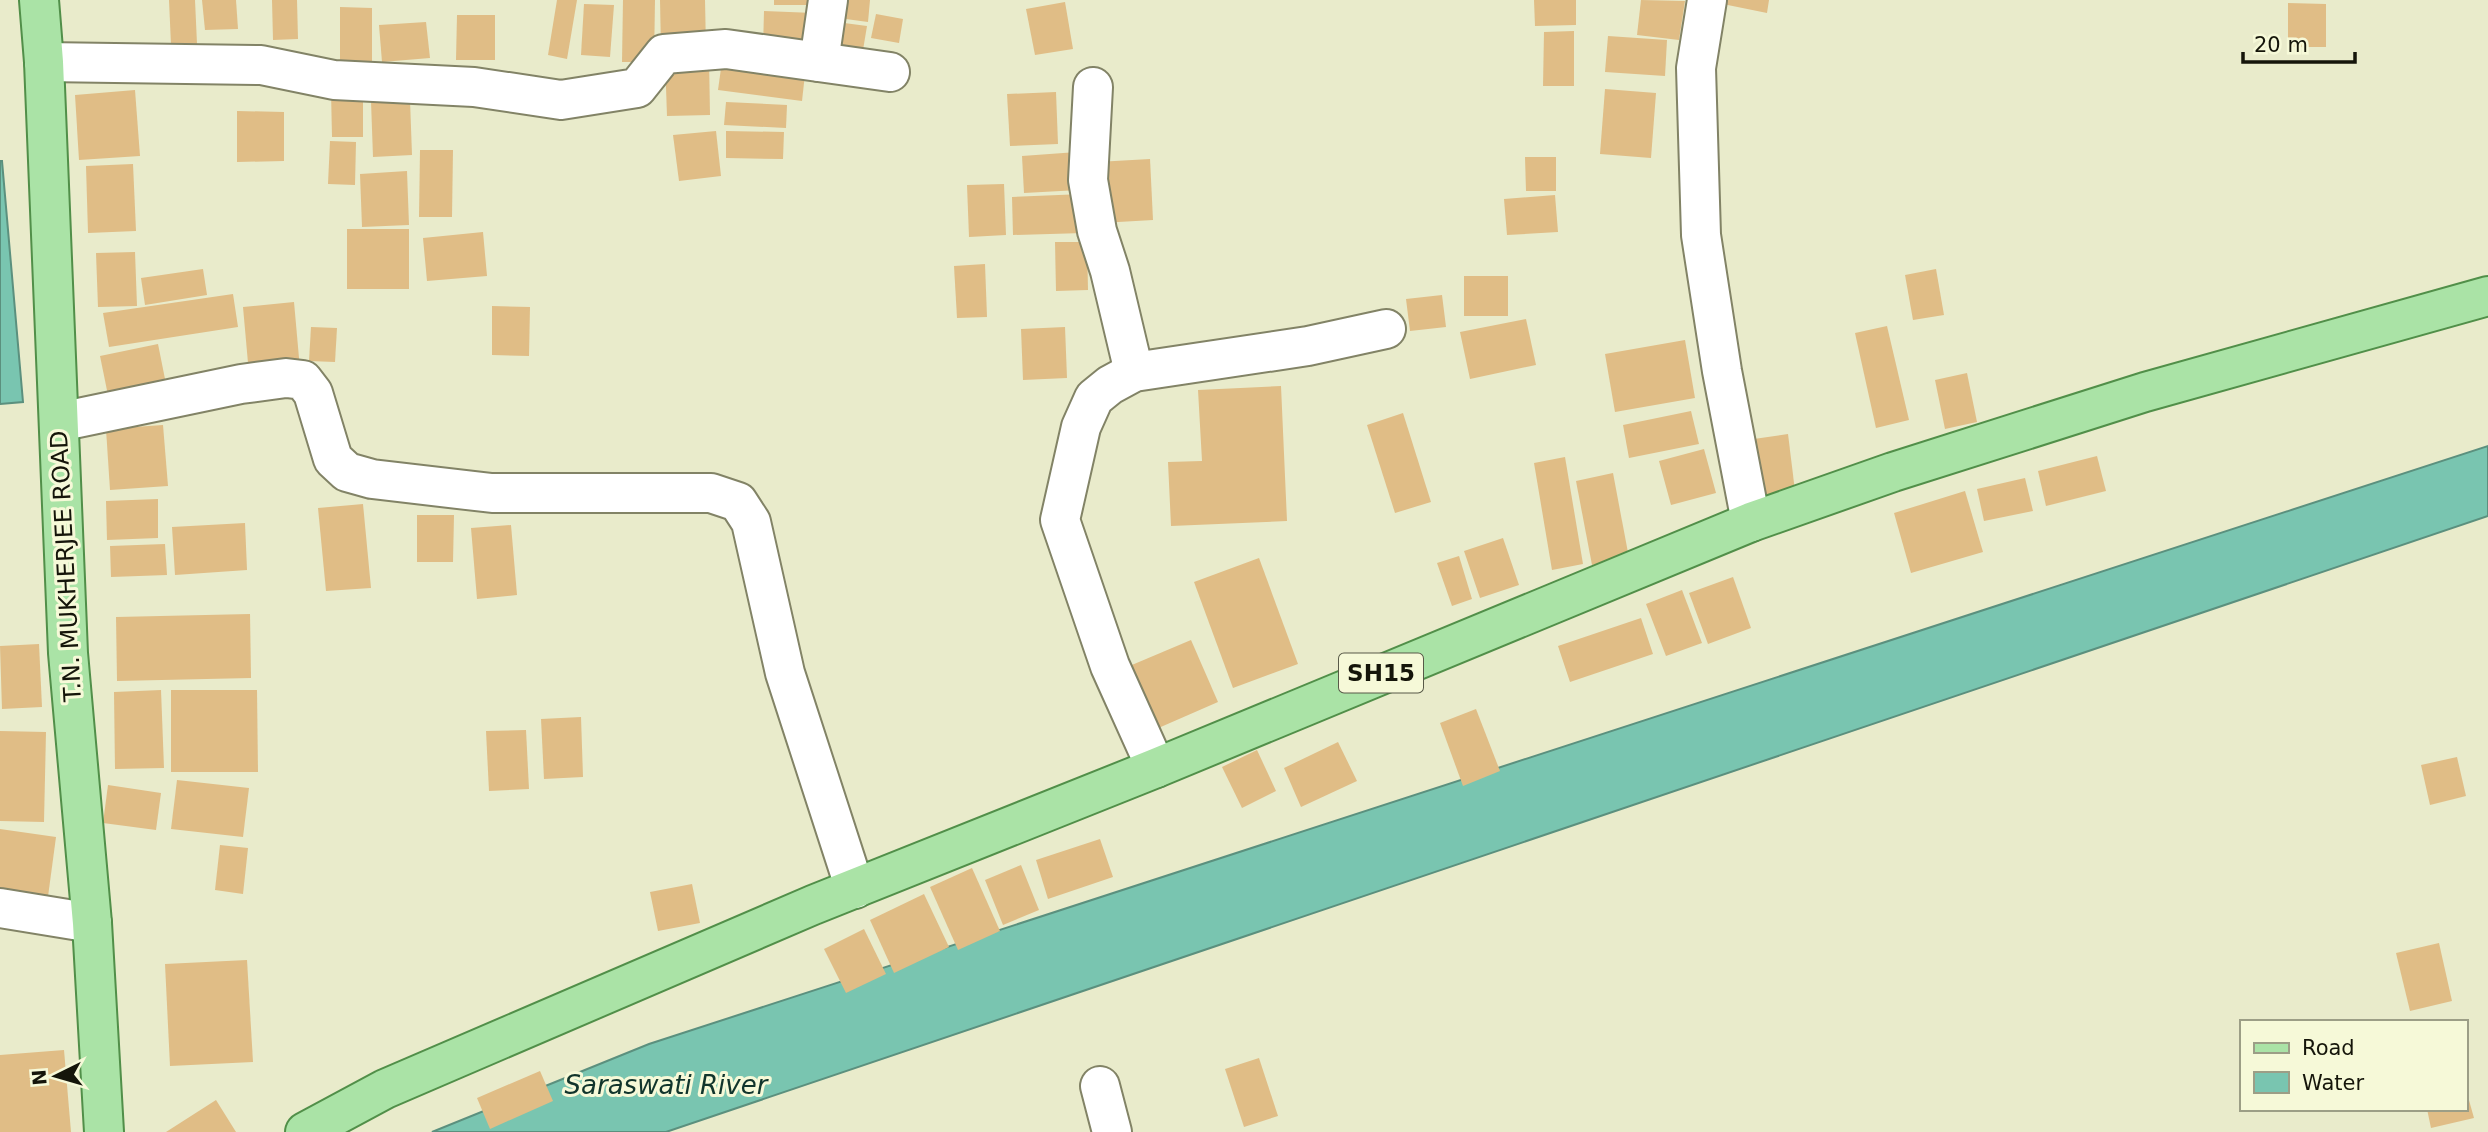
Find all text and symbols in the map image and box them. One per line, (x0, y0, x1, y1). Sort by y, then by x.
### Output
scale bar (2243, 21, 2355, 65)
text: 20 m (2254, 33, 2308, 57)
street label: T.N. MUKHERJEE ROAD (45, 430, 87, 703)
road number: SH15 (1339, 653, 1423, 692)
legend (2240, 1020, 2467, 1111)
text: Road (2302, 1036, 2355, 1060)
north arrow (21, 1041, 91, 1111)
text: N (27, 1069, 51, 1086)
water label: Saraswati River (565, 1070, 770, 1100)
text: Water (2302, 1071, 2364, 1095)

